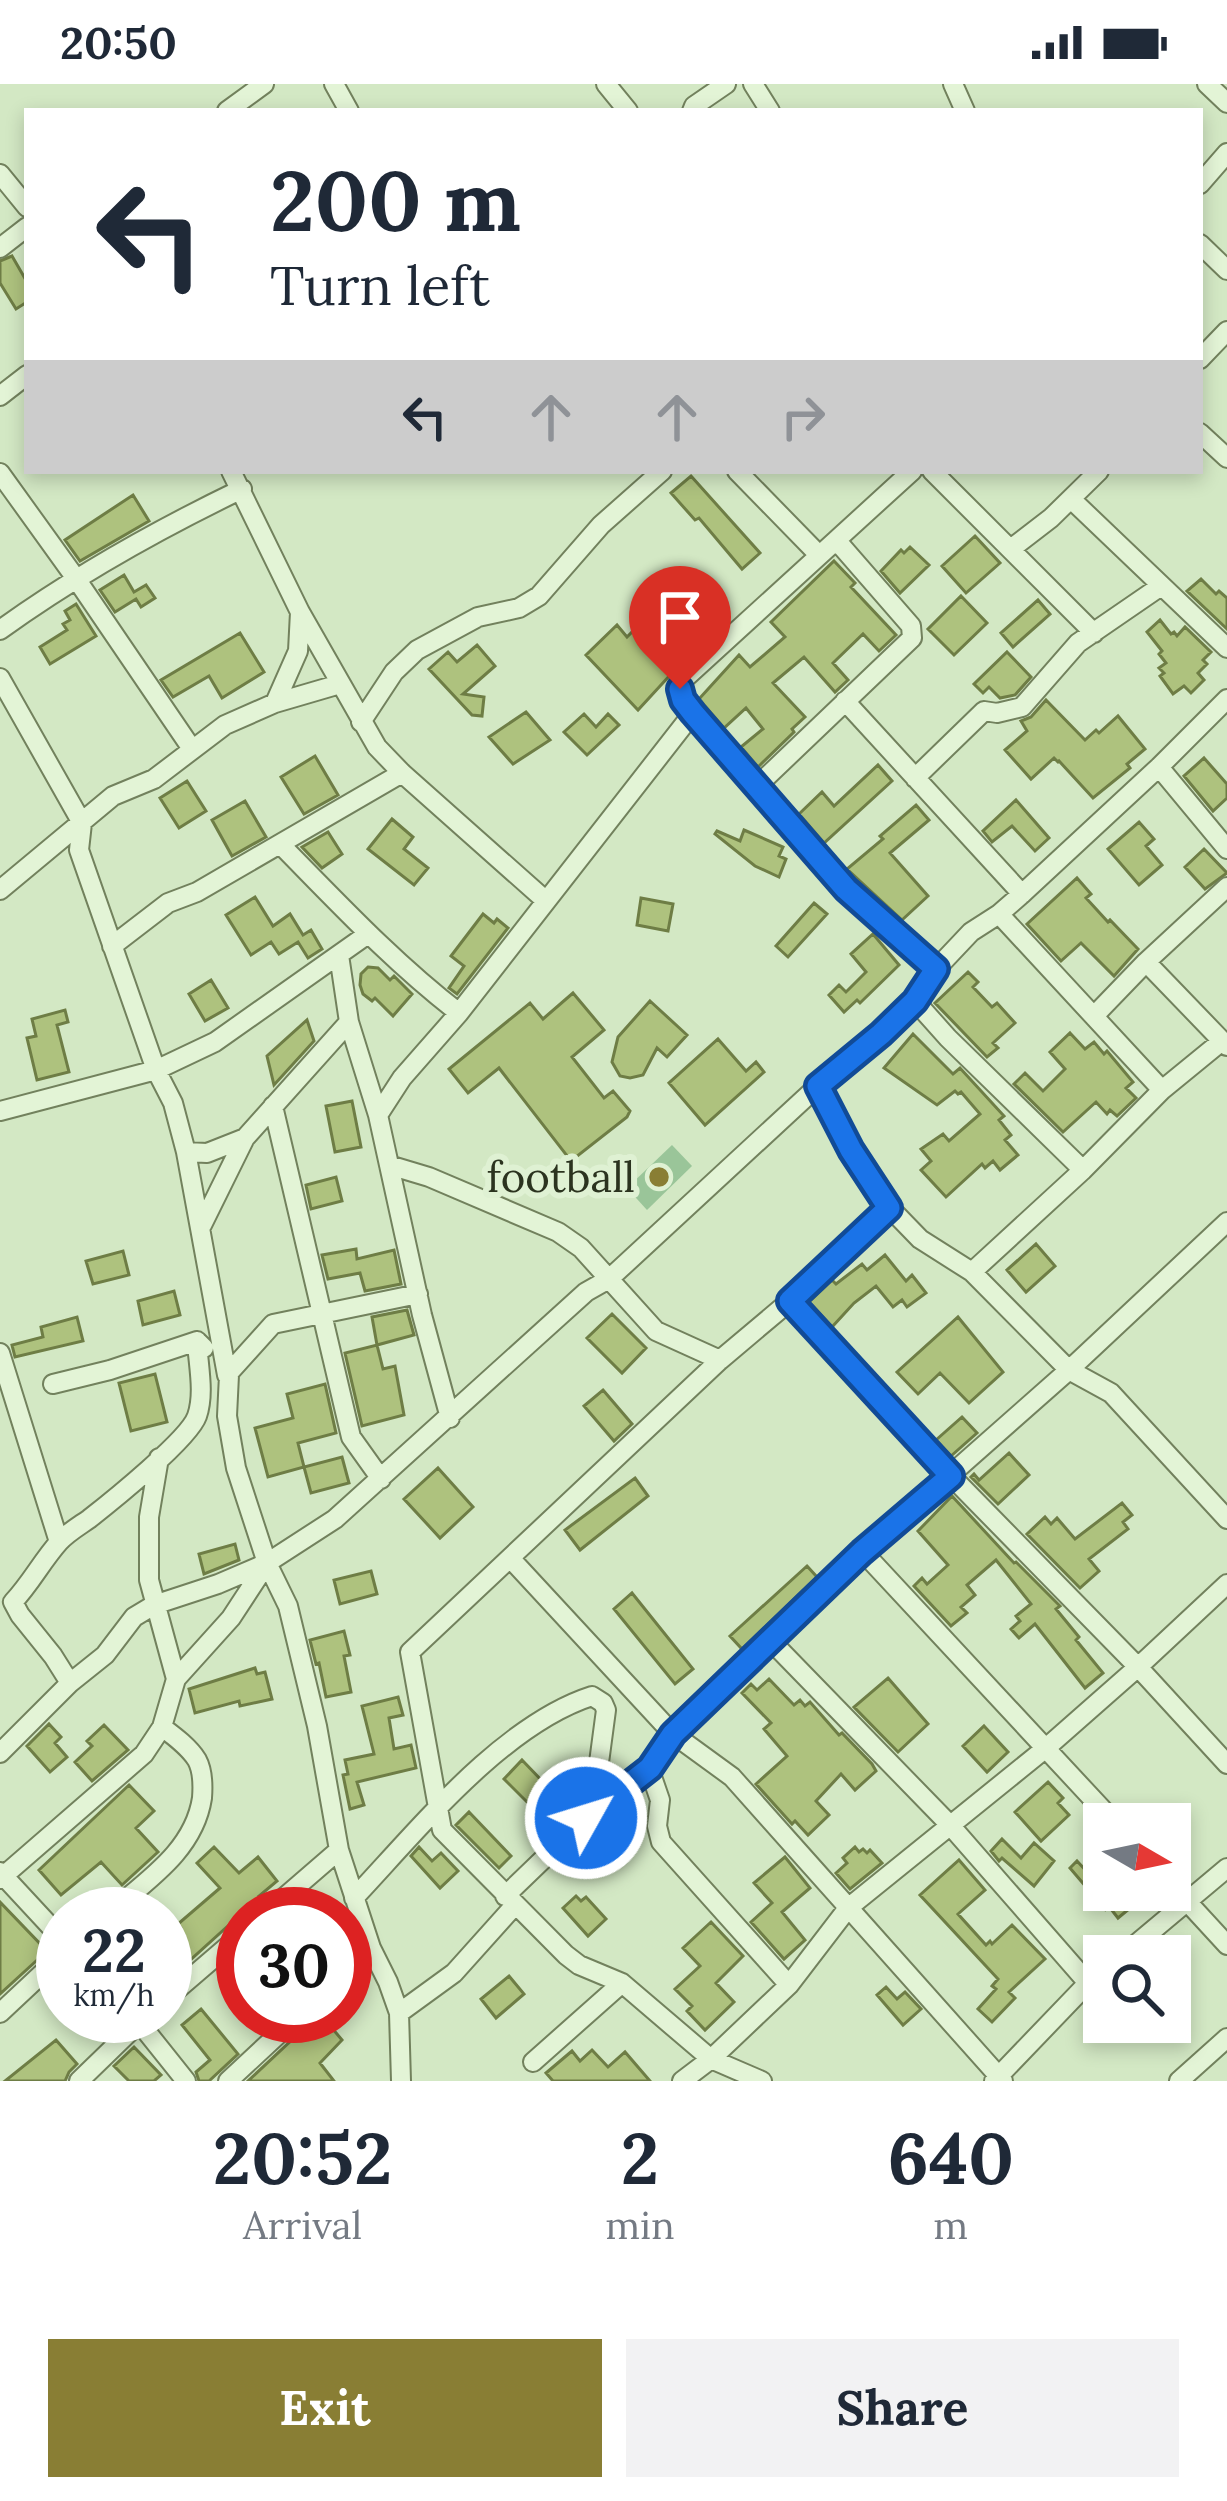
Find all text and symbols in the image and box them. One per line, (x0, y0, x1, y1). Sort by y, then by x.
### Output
text: 20:50 (60, 14, 177, 71)
text: 200 m (270, 146, 521, 254)
icon: left (72, 156, 228, 312)
text: Turn left (270, 251, 490, 320)
icon: left (392, 384, 458, 450)
icon: ahead (518, 384, 584, 450)
icon: ahead (644, 384, 710, 450)
icon: right (770, 384, 836, 450)
pin (629, 566, 731, 689)
icon: arrive (647, 584, 713, 650)
place label: football (487, 1150, 635, 1204)
marker: football (646, 1164, 672, 1190)
position arrow (523, 1755, 649, 1881)
north arrow (1083, 1803, 1191, 1911)
map controls (1083, 1803, 1191, 2043)
speed limit sign: 30 (216, 1887, 372, 2043)
text: 22 (82, 1912, 146, 1988)
button: search (1083, 1935, 1191, 2043)
text: km/h (73, 1976, 155, 2014)
text: 20:52 (213, 2112, 392, 2204)
text: 2 (621, 2112, 659, 2204)
text: 640 (888, 2112, 1014, 2204)
text: Arrival (243, 2200, 362, 2250)
text: min (605, 2200, 675, 2250)
text: m (933, 2200, 968, 2250)
button: Exit (48, 2339, 602, 2477)
button: Share (626, 2339, 1179, 2477)

